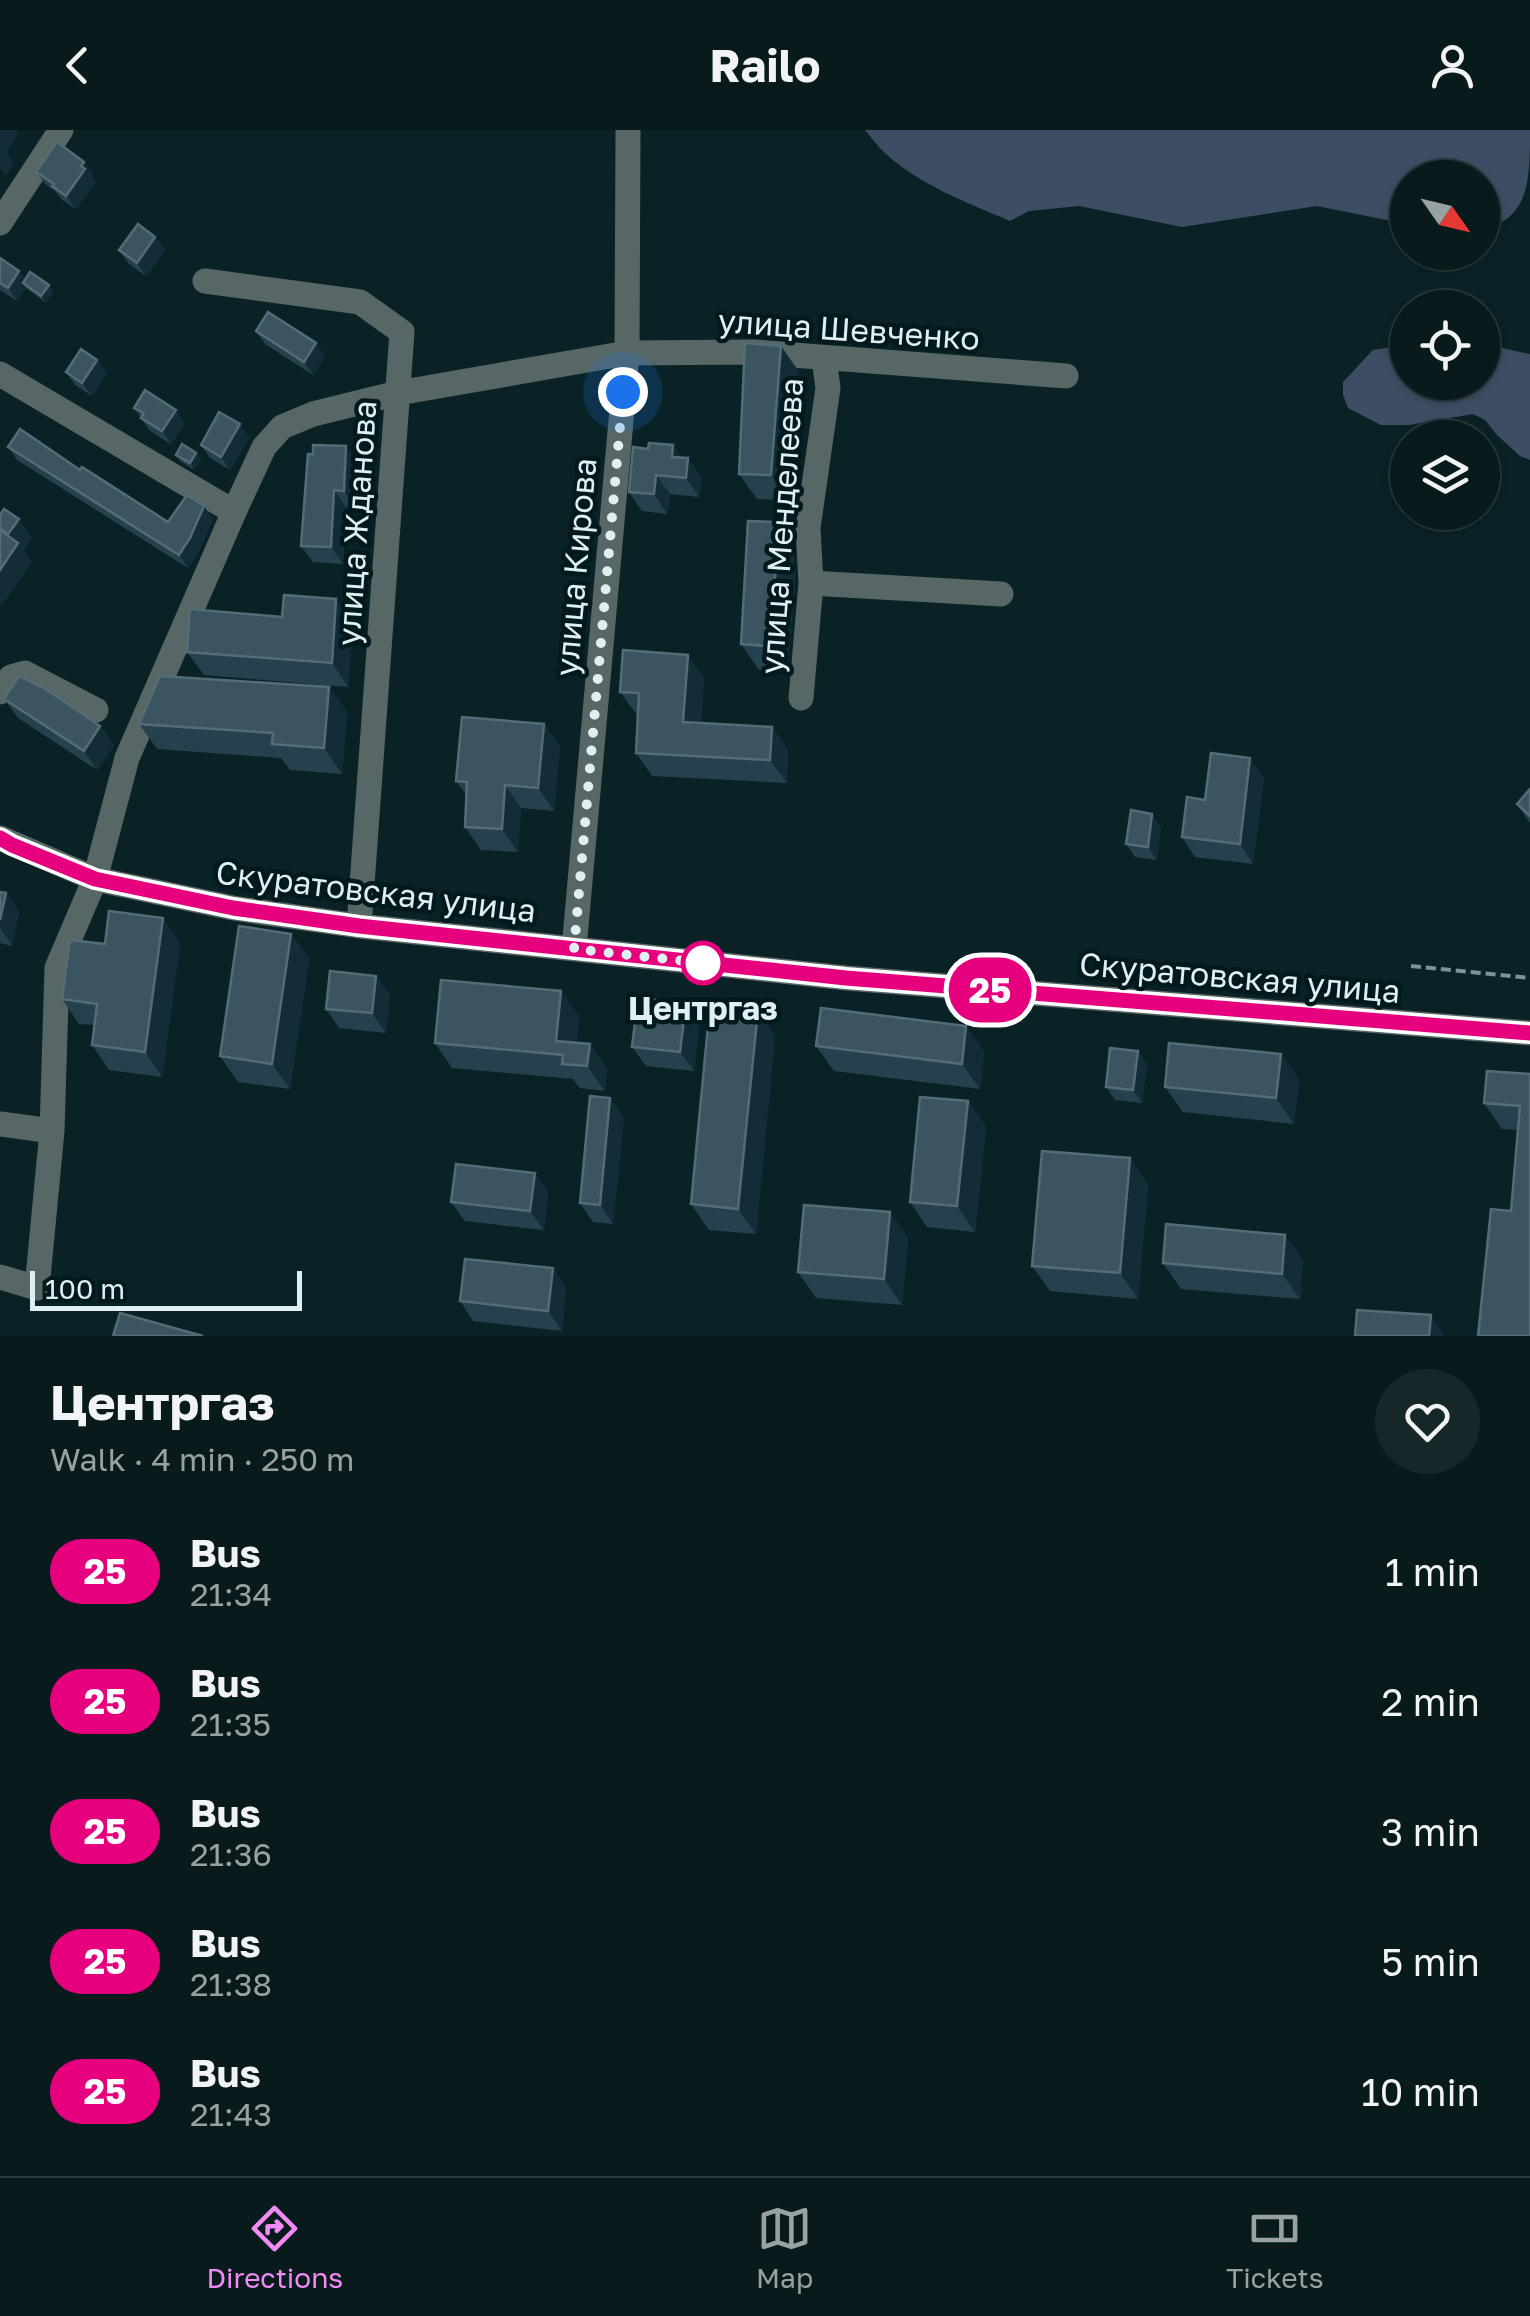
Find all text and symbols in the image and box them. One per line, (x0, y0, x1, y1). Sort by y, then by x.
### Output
icon: back (50, 38, 105, 93)
text: Railo (710, 38, 820, 92)
icon: person (1425, 38, 1480, 93)
north arrow (1390, 160, 1500, 270)
map controls (1390, 160, 1500, 530)
button: locate (1390, 290, 1500, 400)
street label: улица Шевченко (717, 301, 981, 357)
your location (598, 367, 648, 417)
street label: улица Менделеева (752, 377, 810, 675)
street label: улица Жданова (328, 399, 384, 647)
button: layers (1390, 420, 1500, 530)
street label: улица Кирова (547, 456, 603, 678)
street label: Скуратовская улица (214, 853, 538, 929)
marker: Центргаз (682, 942, 724, 984)
street label: Скуратовская улица (1078, 944, 1402, 1010)
line badge: 25 (945, 958, 1035, 1022)
text: 25 (969, 969, 1011, 1011)
place label: Центргаз (628, 989, 778, 1027)
scale bar (30, 1266, 302, 1310)
text: 100 m (45, 1272, 125, 1305)
button: heart (1375, 1369, 1480, 1474)
text: Центргаз (50, 1373, 275, 1431)
text: Walk · 4 min · 250 m (50, 1440, 354, 1478)
text: Bus (190, 1530, 261, 1575)
text: 1 min (1385, 1549, 1480, 1594)
text: 25 (84, 1550, 126, 1592)
text: 21:34 (190, 1575, 272, 1613)
text: Bus (190, 1660, 261, 1705)
text: 2 min (1381, 1679, 1480, 1724)
text: 25 (84, 1680, 126, 1722)
text: 21:35 (190, 1705, 271, 1743)
text: Bus (190, 1790, 261, 1835)
text: 3 min (1381, 1809, 1480, 1854)
text: 25 (84, 1810, 126, 1852)
text: 21:36 (190, 1835, 272, 1873)
text: Bus (190, 1920, 261, 1965)
text: 5 min (1381, 1939, 1480, 1984)
text: 25 (84, 1940, 126, 1982)
text: 21:38 (190, 1965, 272, 2003)
text: Bus (190, 2050, 261, 2095)
text: 10 min (1361, 2069, 1480, 2114)
text: 25 (84, 2070, 126, 2112)
text: 21:43 (190, 2095, 272, 2133)
tab: Directions (206, 2201, 343, 2294)
tab: Map (756, 2201, 813, 2294)
tab: Tickets (1226, 2201, 1324, 2294)

